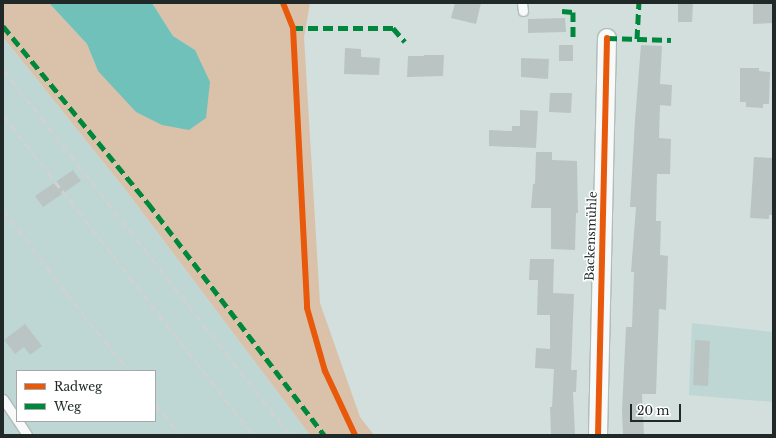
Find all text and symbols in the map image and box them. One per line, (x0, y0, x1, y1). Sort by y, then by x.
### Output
street label: Backensmühle (582, 191, 600, 281)
legend (16, 370, 156, 422)
text: Radweg (54, 379, 102, 394)
scale bar (632, 396, 683, 422)
text: Weg (54, 399, 81, 414)
text: 20 m (637, 403, 669, 418)

